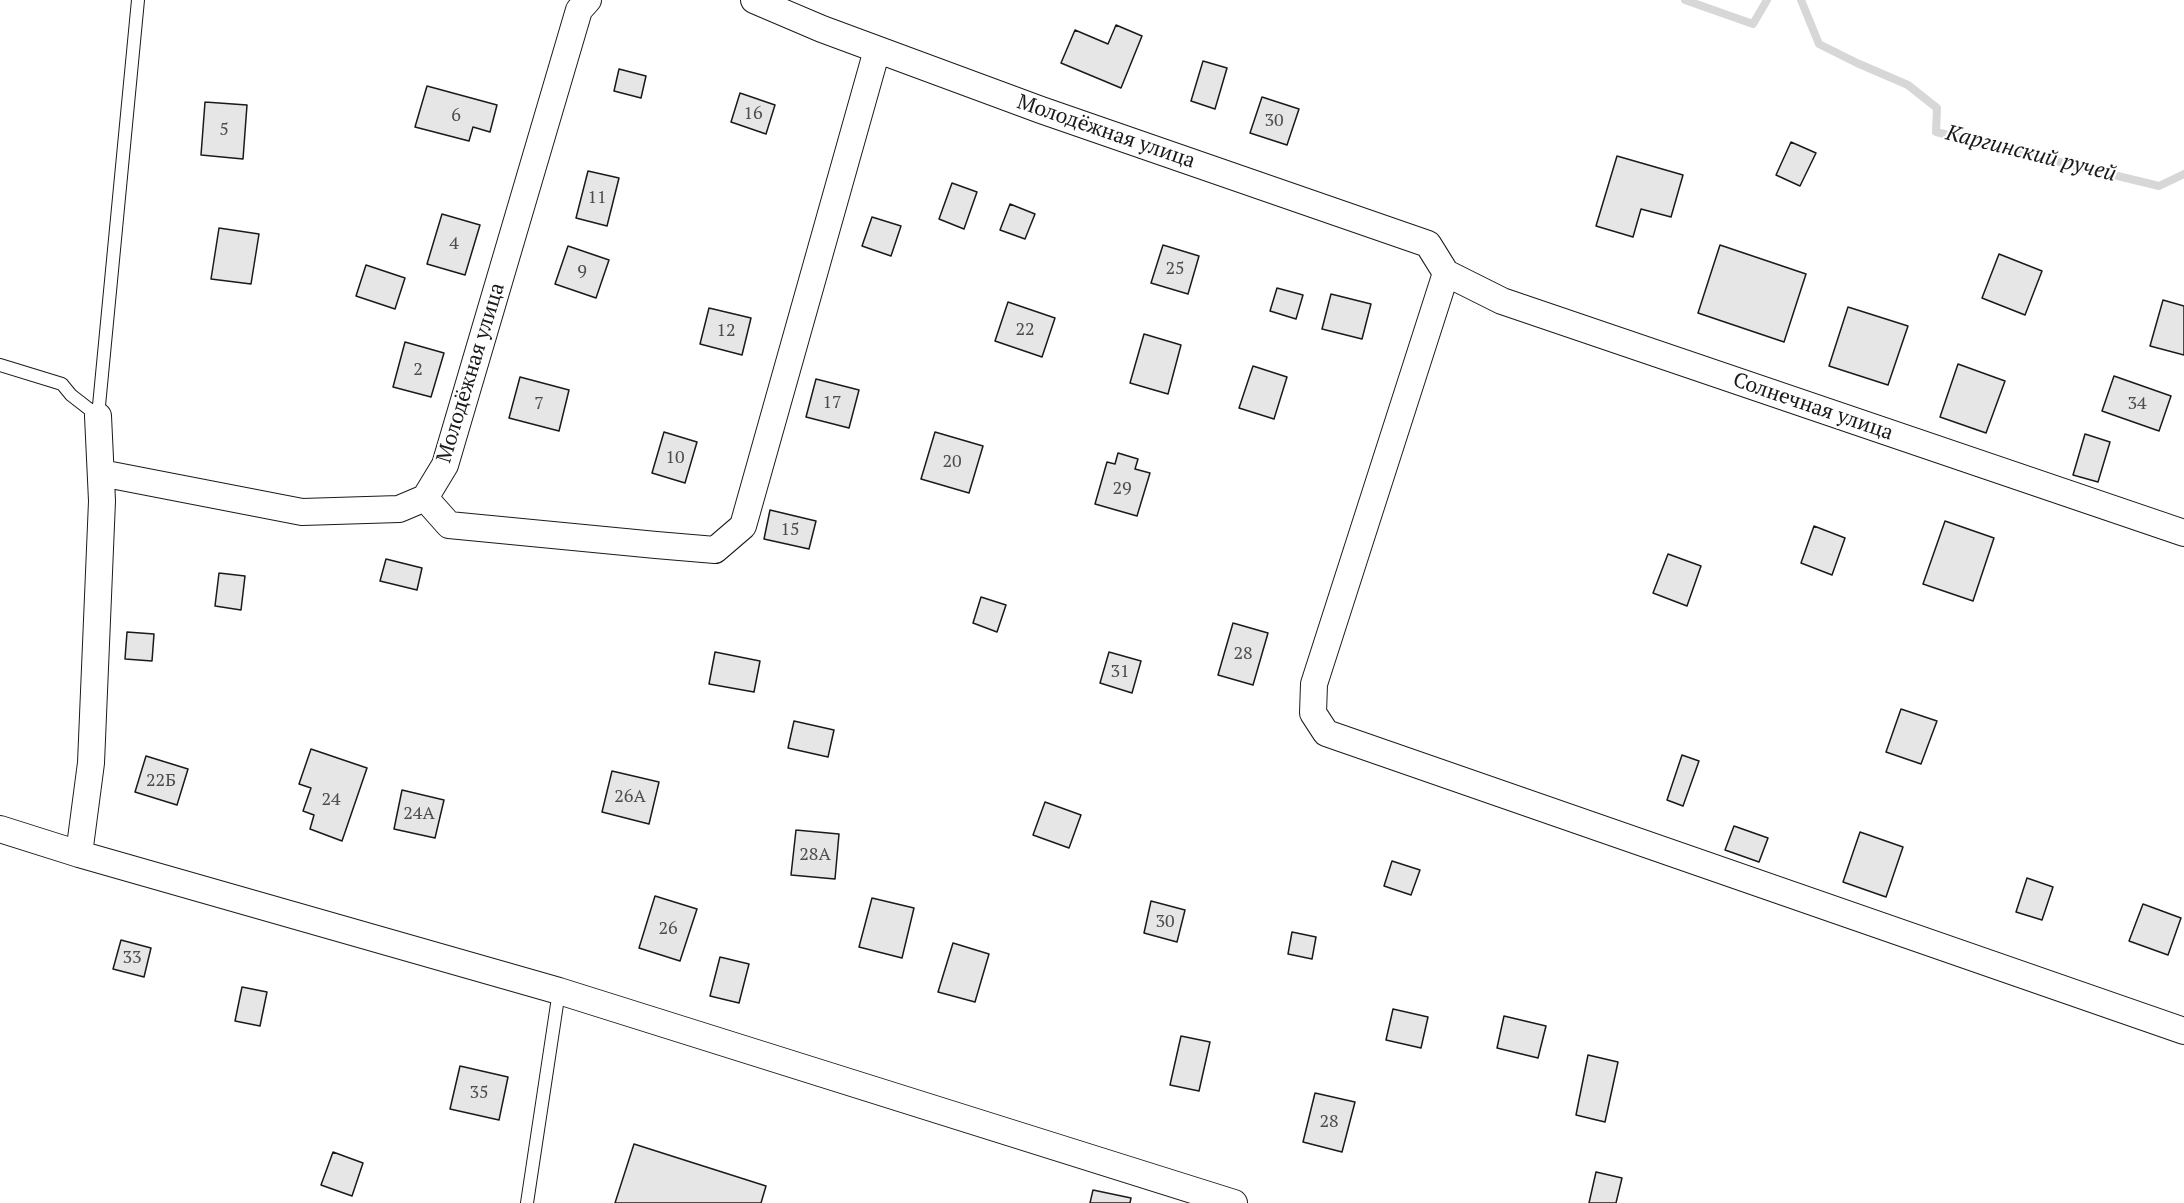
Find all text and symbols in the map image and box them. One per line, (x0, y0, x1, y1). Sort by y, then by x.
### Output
street label: Молодёжная улица (1014, 90, 1198, 174)
house number: 16 (743, 103, 763, 125)
house number: 6 (451, 105, 461, 127)
house number: 30 (1264, 110, 1284, 132)
house number: 5 (219, 119, 229, 141)
water label: Каргинский ручей (1943, 120, 2119, 188)
house number: 11 (587, 187, 607, 209)
house number: 4 (449, 233, 459, 255)
house number: 25 (1165, 258, 1185, 280)
house number: 9 (577, 261, 587, 283)
street label: Молодёжная улица (432, 280, 510, 466)
house number: 22 (1015, 319, 1035, 341)
house number: 12 (716, 320, 736, 342)
house number: 2 (413, 359, 423, 381)
street label: Солнечная улица (1730, 368, 1896, 446)
house number: 17 (822, 392, 842, 414)
house number: 7 (534, 393, 544, 415)
house number: 34 (2127, 393, 2147, 415)
house number: 10 (665, 447, 685, 469)
house number: 20 (942, 451, 962, 473)
house number: 29 (1112, 478, 1132, 500)
house number: 15 (780, 519, 800, 541)
house number: 28 (1233, 643, 1253, 665)
house number: 31 (1110, 661, 1130, 683)
house number: 22Б (146, 770, 176, 792)
house number: 26А (614, 786, 646, 808)
house number: 24 (321, 789, 341, 811)
house number: 24А (403, 803, 435, 825)
house number: 28А (799, 844, 831, 866)
house number: 30 (1155, 911, 1175, 933)
house number: 26 (658, 918, 678, 940)
house number: 33 (122, 947, 142, 969)
house number: 35 (469, 1082, 489, 1104)
house number: 28 (1319, 1111, 1339, 1133)

